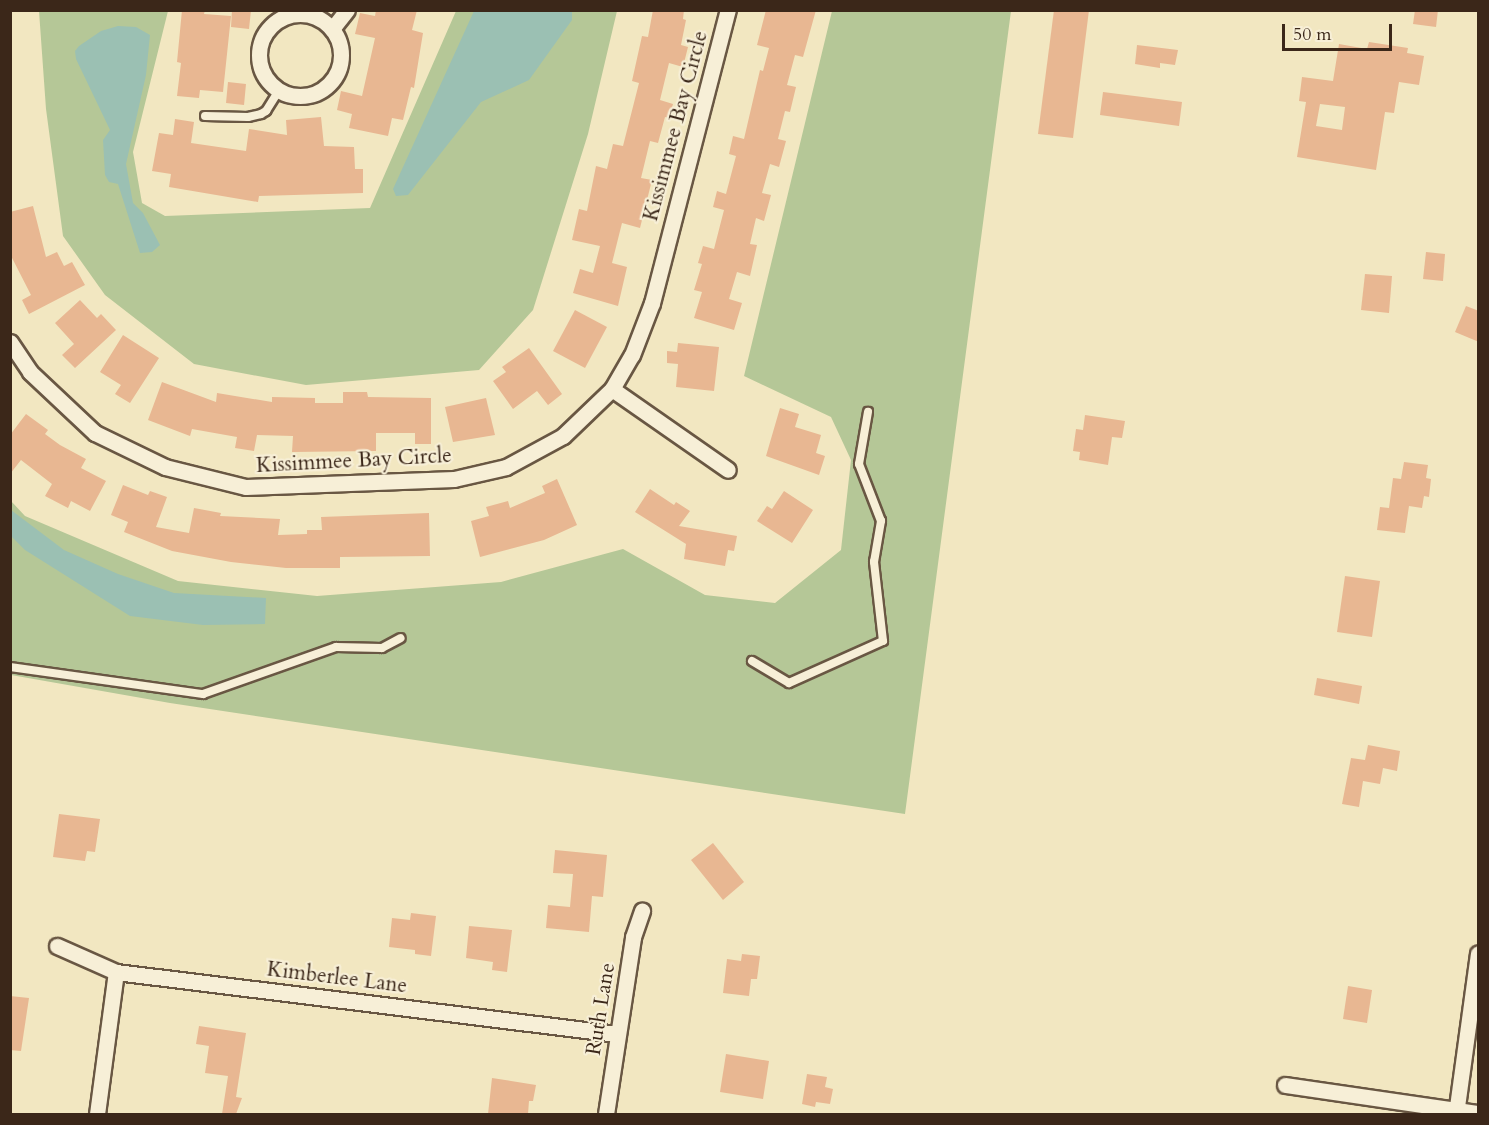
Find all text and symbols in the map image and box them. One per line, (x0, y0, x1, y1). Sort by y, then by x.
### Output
scale bar (1285, 12, 1394, 50)
text: 50 m (1293, 22, 1332, 47)
street label: Kissimmee Bay Circle (638, 28, 714, 224)
street label: Kissimmee Bay Circle (256, 443, 452, 479)
street label: Kimberlee Lane (265, 957, 409, 999)
street label: Ruth Lane (581, 961, 621, 1057)

